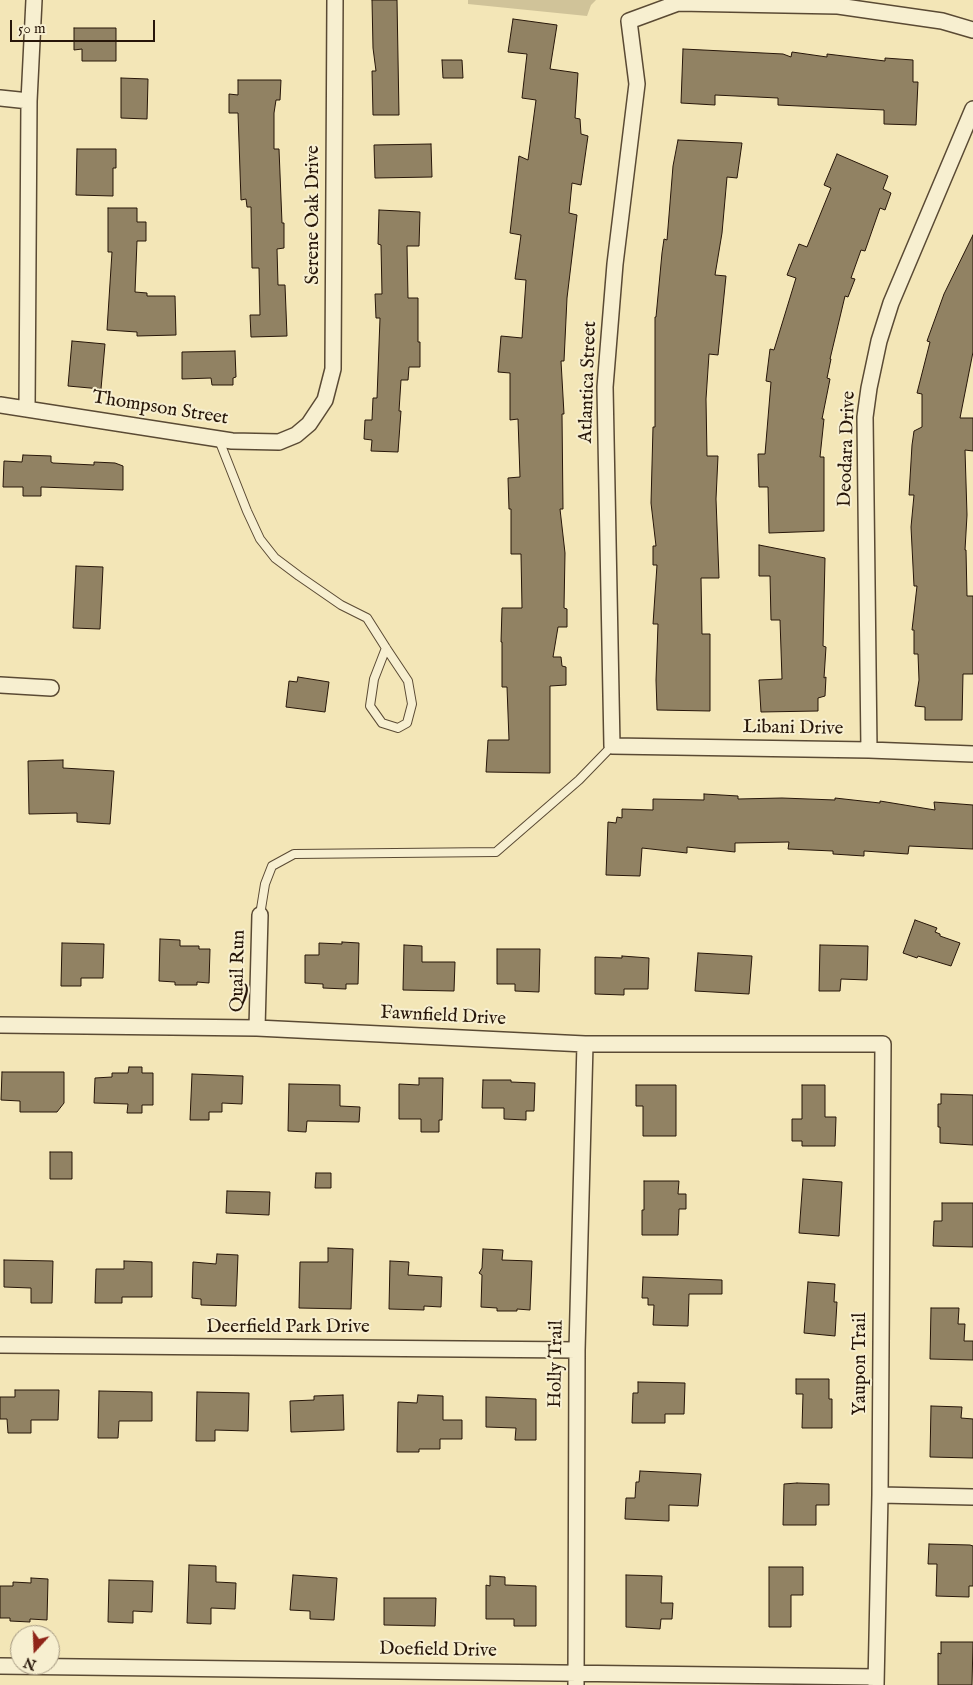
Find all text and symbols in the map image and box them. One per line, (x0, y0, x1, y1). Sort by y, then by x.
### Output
scale bar (12, 10, 158, 42)
text: 50 m (18, 19, 46, 38)
street label: Serene Oak Drive (303, 145, 325, 285)
street label: Atlantica Street (575, 321, 603, 443)
street label: Thompson Street (90, 387, 230, 431)
street label: Deodara Drive (835, 391, 861, 507)
street label: Libani Drive (743, 717, 843, 741)
street label: Quail Run (227, 930, 251, 1012)
street label: Fawnfield Drive (380, 1002, 506, 1032)
street label: Yaupon Trail (850, 1312, 872, 1416)
street label: Deerfield Park Drive (206, 1317, 370, 1339)
street label: Holly Trail (545, 1320, 569, 1408)
north arrow (10, 1625, 60, 1675)
street label: Doefield Drive (379, 1639, 497, 1663)
text: N (21, 1653, 39, 1674)

